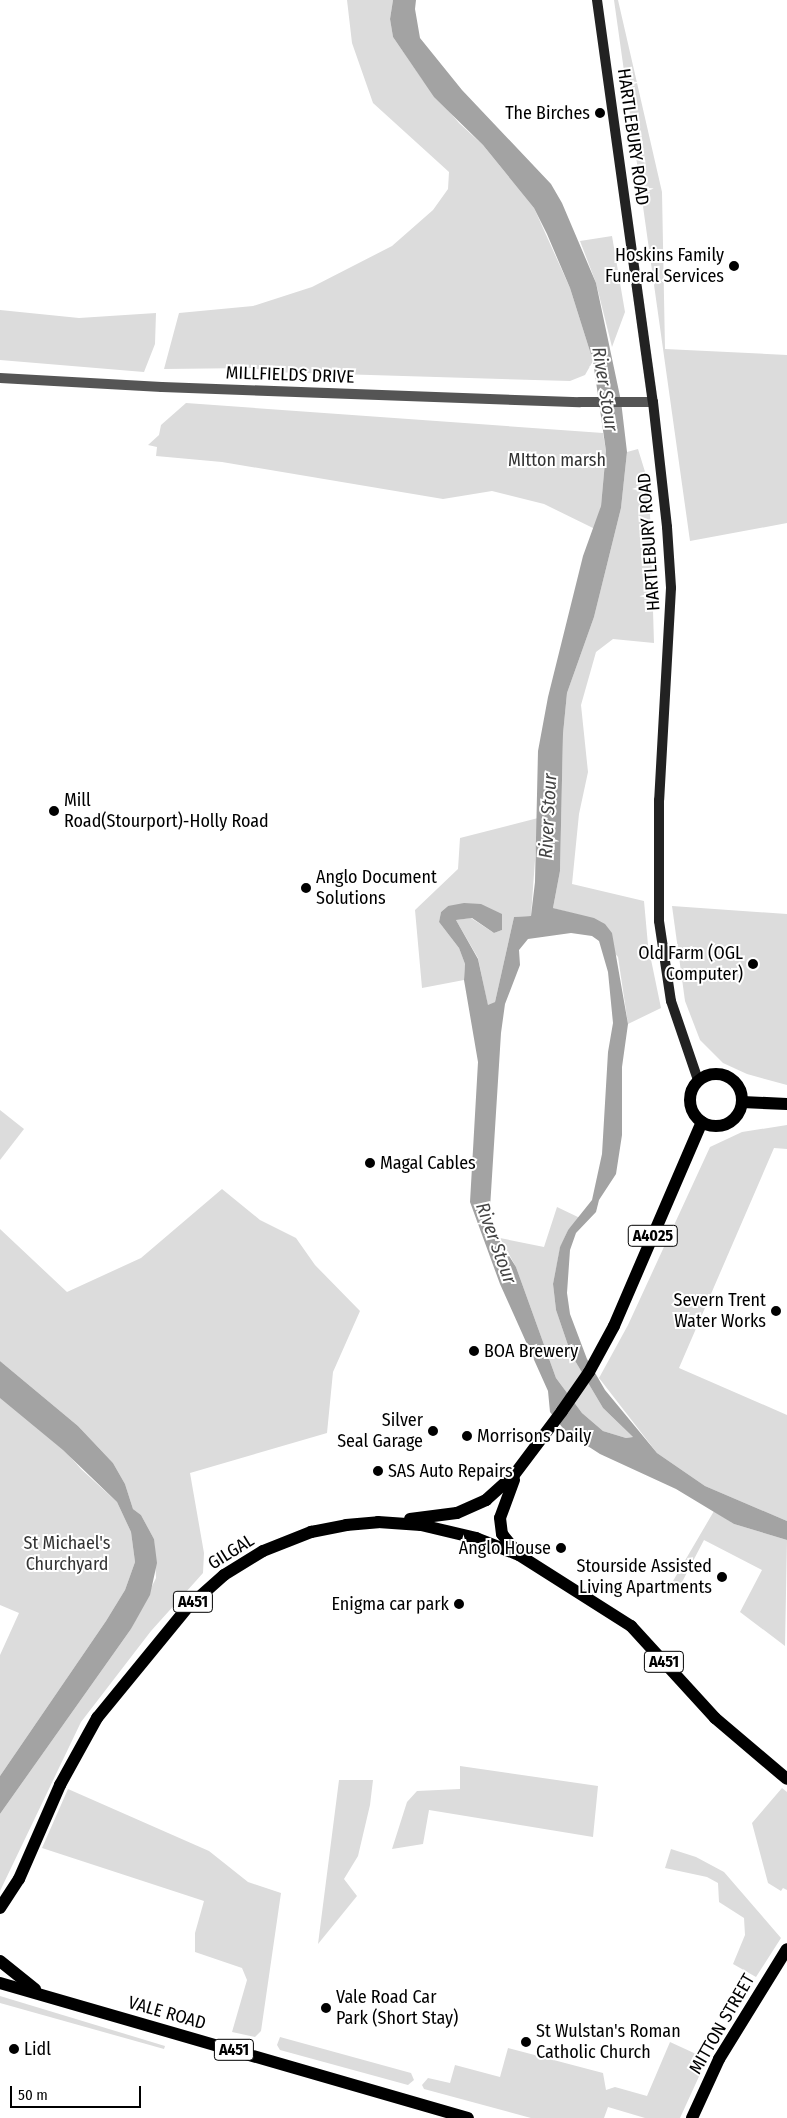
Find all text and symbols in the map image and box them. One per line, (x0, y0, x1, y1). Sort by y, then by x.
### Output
street label: HARTLEBURY ROAD (613, 67, 653, 207)
place label: The Birches (505, 102, 590, 124)
marker: The Birches (594, 107, 606, 119)
place label: Hoskins Family Funeral Services (605, 245, 724, 288)
marker: Hoskins Family Funeral Services (728, 260, 740, 272)
water label: River Stour (587, 345, 623, 433)
street label: MILLFIELDS DRIVE (225, 362, 355, 388)
park label: MItton marsh (508, 449, 606, 471)
street label: HARTLEBURY ROAD (633, 472, 665, 612)
water label: River Stour (534, 773, 562, 859)
place label: Mill Road(Stourport)-Holly Road (64, 790, 269, 832)
marker: Mill Road(Stourport)-Holly Road (48, 805, 60, 817)
place label: Anglo Document Solutions (316, 867, 437, 910)
marker: Anglo Document Solutions (300, 882, 312, 894)
place label: Old Farm (OGL Computer) (638, 943, 743, 986)
marker: Old Farm (OGL Computer) (747, 958, 759, 970)
place label: Magal Cables (380, 1152, 476, 1174)
marker: Magal Cables (364, 1157, 376, 1169)
water label: River Stour (471, 1199, 521, 1287)
road number: A4025 (627, 1222, 679, 1250)
place label: Severn Trent Water Works (674, 1290, 766, 1332)
marker: Severn Trent Water Works (770, 1305, 782, 1317)
place label: BOA Brewery (484, 1340, 578, 1362)
marker: BOA Brewery (468, 1345, 480, 1357)
place label: Silver Seal Garage (337, 1410, 423, 1452)
marker: Silver Seal Garage (427, 1425, 439, 1437)
place label: Morrisons Daily (477, 1425, 591, 1447)
marker: Morrisons Daily (461, 1430, 473, 1442)
place label: SAS Auto Repairs (388, 1460, 513, 1482)
marker: SAS Auto Repairs (372, 1465, 384, 1477)
street label: GILGAL (204, 1530, 258, 1574)
park label: St Michael's Churchyard (24, 1533, 110, 1576)
place label: Anglo House (459, 1537, 551, 1559)
marker: Anglo House (555, 1542, 567, 1554)
place label: Stourside Assisted Living Apartments (577, 1556, 712, 1598)
marker: Stourside Assisted Living Apartments (716, 1571, 728, 1583)
road number: A451 (172, 1588, 214, 1615)
place label: Enigma car park (332, 1593, 449, 1615)
marker: Enigma car park (453, 1598, 465, 1610)
road number: A451 (643, 1648, 685, 1675)
street label: MITTON STREET (685, 1970, 759, 2078)
place label: Vale Road Car Park (Short Stay) (336, 1987, 458, 2030)
street label: VALE ROAD (126, 1992, 208, 2034)
marker: Vale Road Car Park (Short Stay) (320, 2002, 332, 2014)
place label: St Wulstan's Roman Catholic Church (536, 2021, 681, 2064)
road number: A451 (213, 2036, 255, 2064)
marker: St Wulstan's Roman Catholic Church (520, 2036, 532, 2048)
place label: Lidl (24, 2038, 51, 2060)
marker: Lidl (8, 2043, 20, 2055)
scale bar (12, 2076, 144, 2108)
text: 50 m (18, 2086, 48, 2104)

